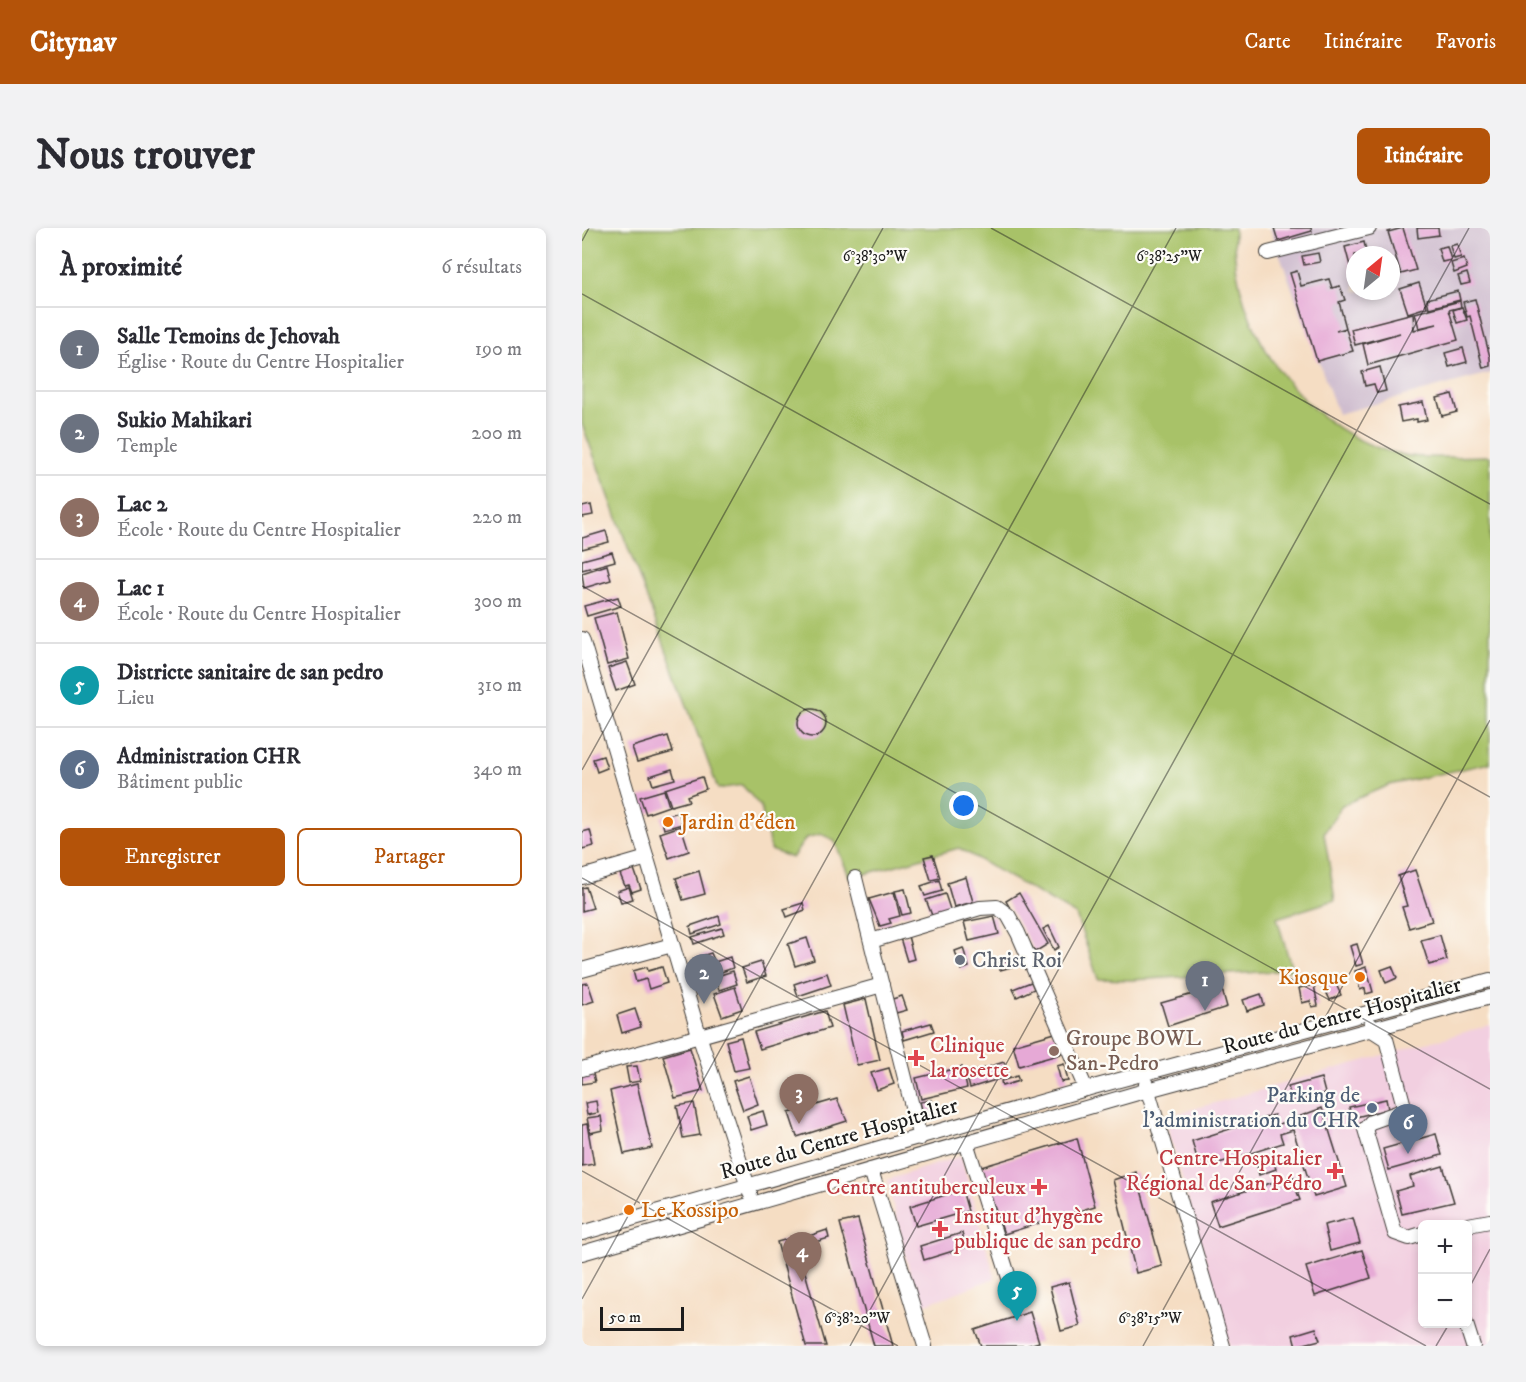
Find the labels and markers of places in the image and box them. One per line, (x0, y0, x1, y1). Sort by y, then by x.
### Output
place label: Jardin d'éden (678, 809, 796, 836)
marker: Jardin d'éden (661, 815, 675, 829)
place label: Christ Roi (972, 947, 1062, 974)
marker: Christ Roi (953, 953, 967, 967)
pin: 2 (684, 954, 724, 1004)
pin: 1 (1186, 962, 1224, 1011)
place label: Kiosque (1278, 964, 1348, 991)
marker: Kiosque (1353, 970, 1367, 984)
place label: Groupe BOWL San-Pedro (1066, 1025, 1201, 1077)
place label: Clinique la rosette (930, 1032, 1009, 1084)
marker: Groupe BOWL San-Pedro (1047, 1044, 1061, 1058)
marker: Clinique la rosette (907, 1049, 925, 1067)
pin: 3 (780, 1074, 818, 1124)
place label: Parking de l'administration du CHR (1143, 1082, 1360, 1134)
marker: Parking de l'administration du CHR (1365, 1101, 1379, 1115)
pin: 6 (1388, 1104, 1428, 1154)
place label: Centre Hospitalier Régional de San Pédro (1126, 1145, 1323, 1197)
marker: Centre Hospitalier Régional de San Pédro (1326, 1162, 1344, 1180)
place label: Centre antituberculeux (826, 1174, 1026, 1201)
marker: Centre antituberculeux (1030, 1178, 1048, 1196)
place label: Le Kossipo (641, 1197, 739, 1224)
marker: Le Kossipo (622, 1203, 636, 1217)
place label: Institut d'hygène publique de san pedro (953, 1203, 1141, 1255)
marker: Institut d'hygène publique de san pedro (931, 1220, 949, 1238)
pin: 4 (782, 1232, 822, 1282)
pin: 5 (998, 1272, 1036, 1321)

